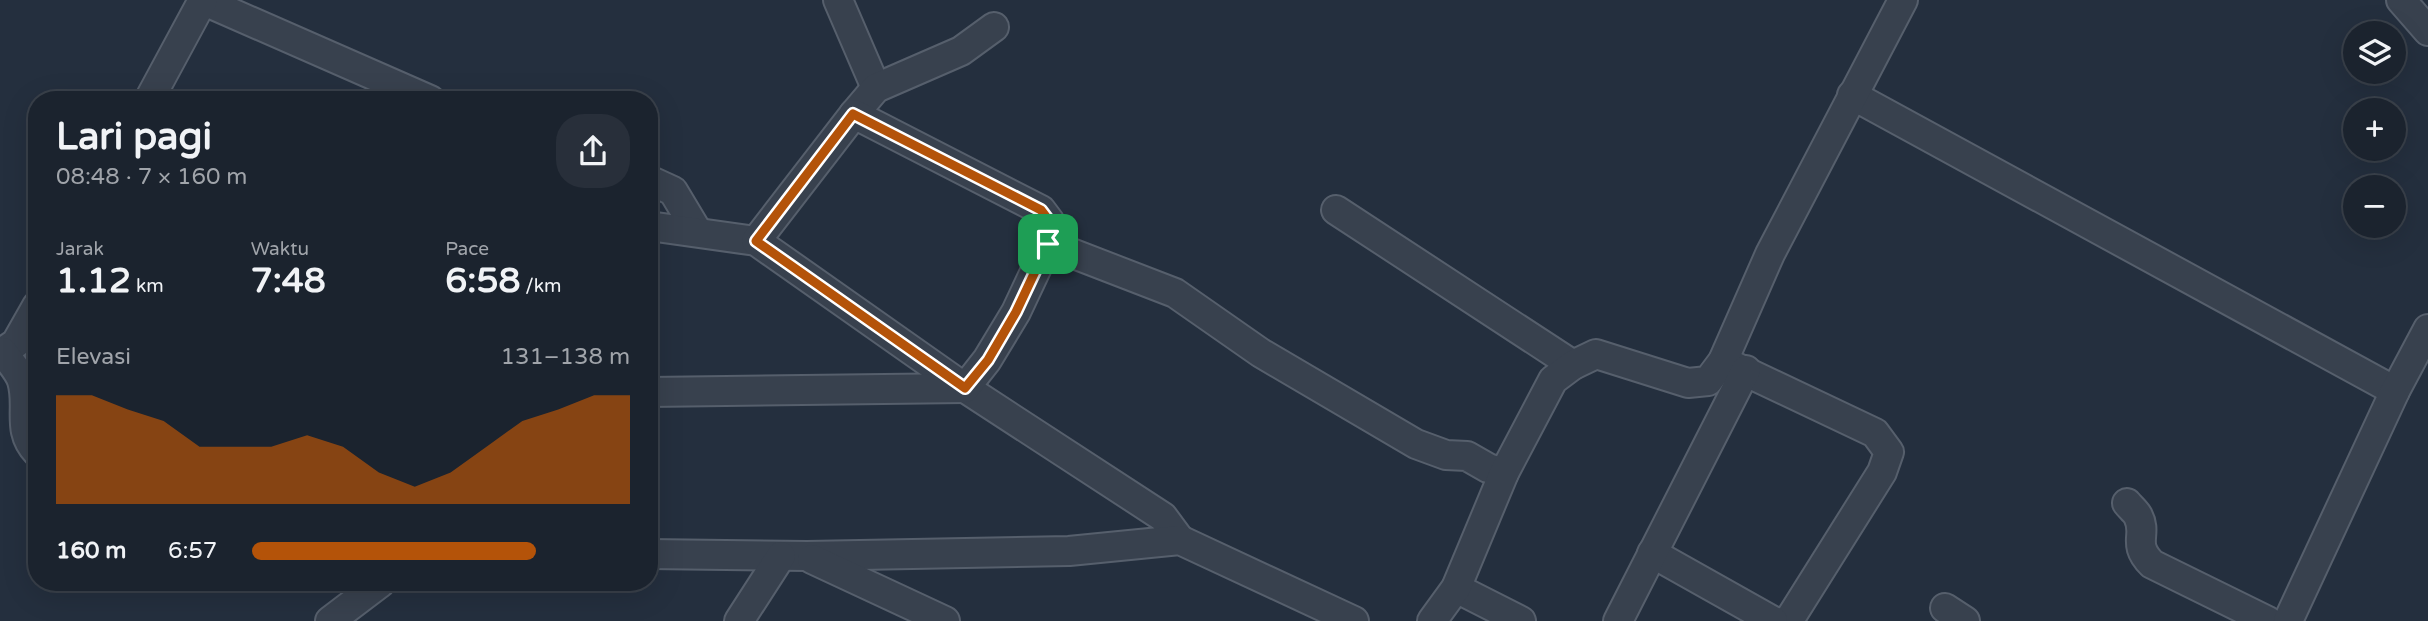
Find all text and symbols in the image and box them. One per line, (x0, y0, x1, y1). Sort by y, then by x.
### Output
map controls (2343, 21, 2406, 238)
button: layers (2343, 21, 2406, 84)
button: + (2343, 98, 2406, 161)
text: Lari pagi (56, 114, 212, 160)
button: share (556, 114, 630, 188)
text: 08:48 · 7 × 160 m (56, 163, 247, 191)
button: − (2343, 175, 2406, 238)
pin (1018, 214, 1078, 274)
icon: arrive (1029, 225, 1067, 263)
text: Jarak (56, 238, 104, 260)
text: Waktu (251, 238, 309, 260)
text: Pace (445, 238, 489, 260)
text: 1.12 (56, 260, 131, 302)
text: 7:48 (251, 260, 326, 302)
text: 6:58 (445, 260, 520, 302)
text: km (131, 275, 164, 297)
text: /km (520, 275, 562, 297)
text: Elevasi (56, 343, 131, 371)
text: 131–138 m (501, 343, 630, 371)
text: 160 m (56, 537, 126, 565)
text: 6:57 (168, 537, 217, 565)

